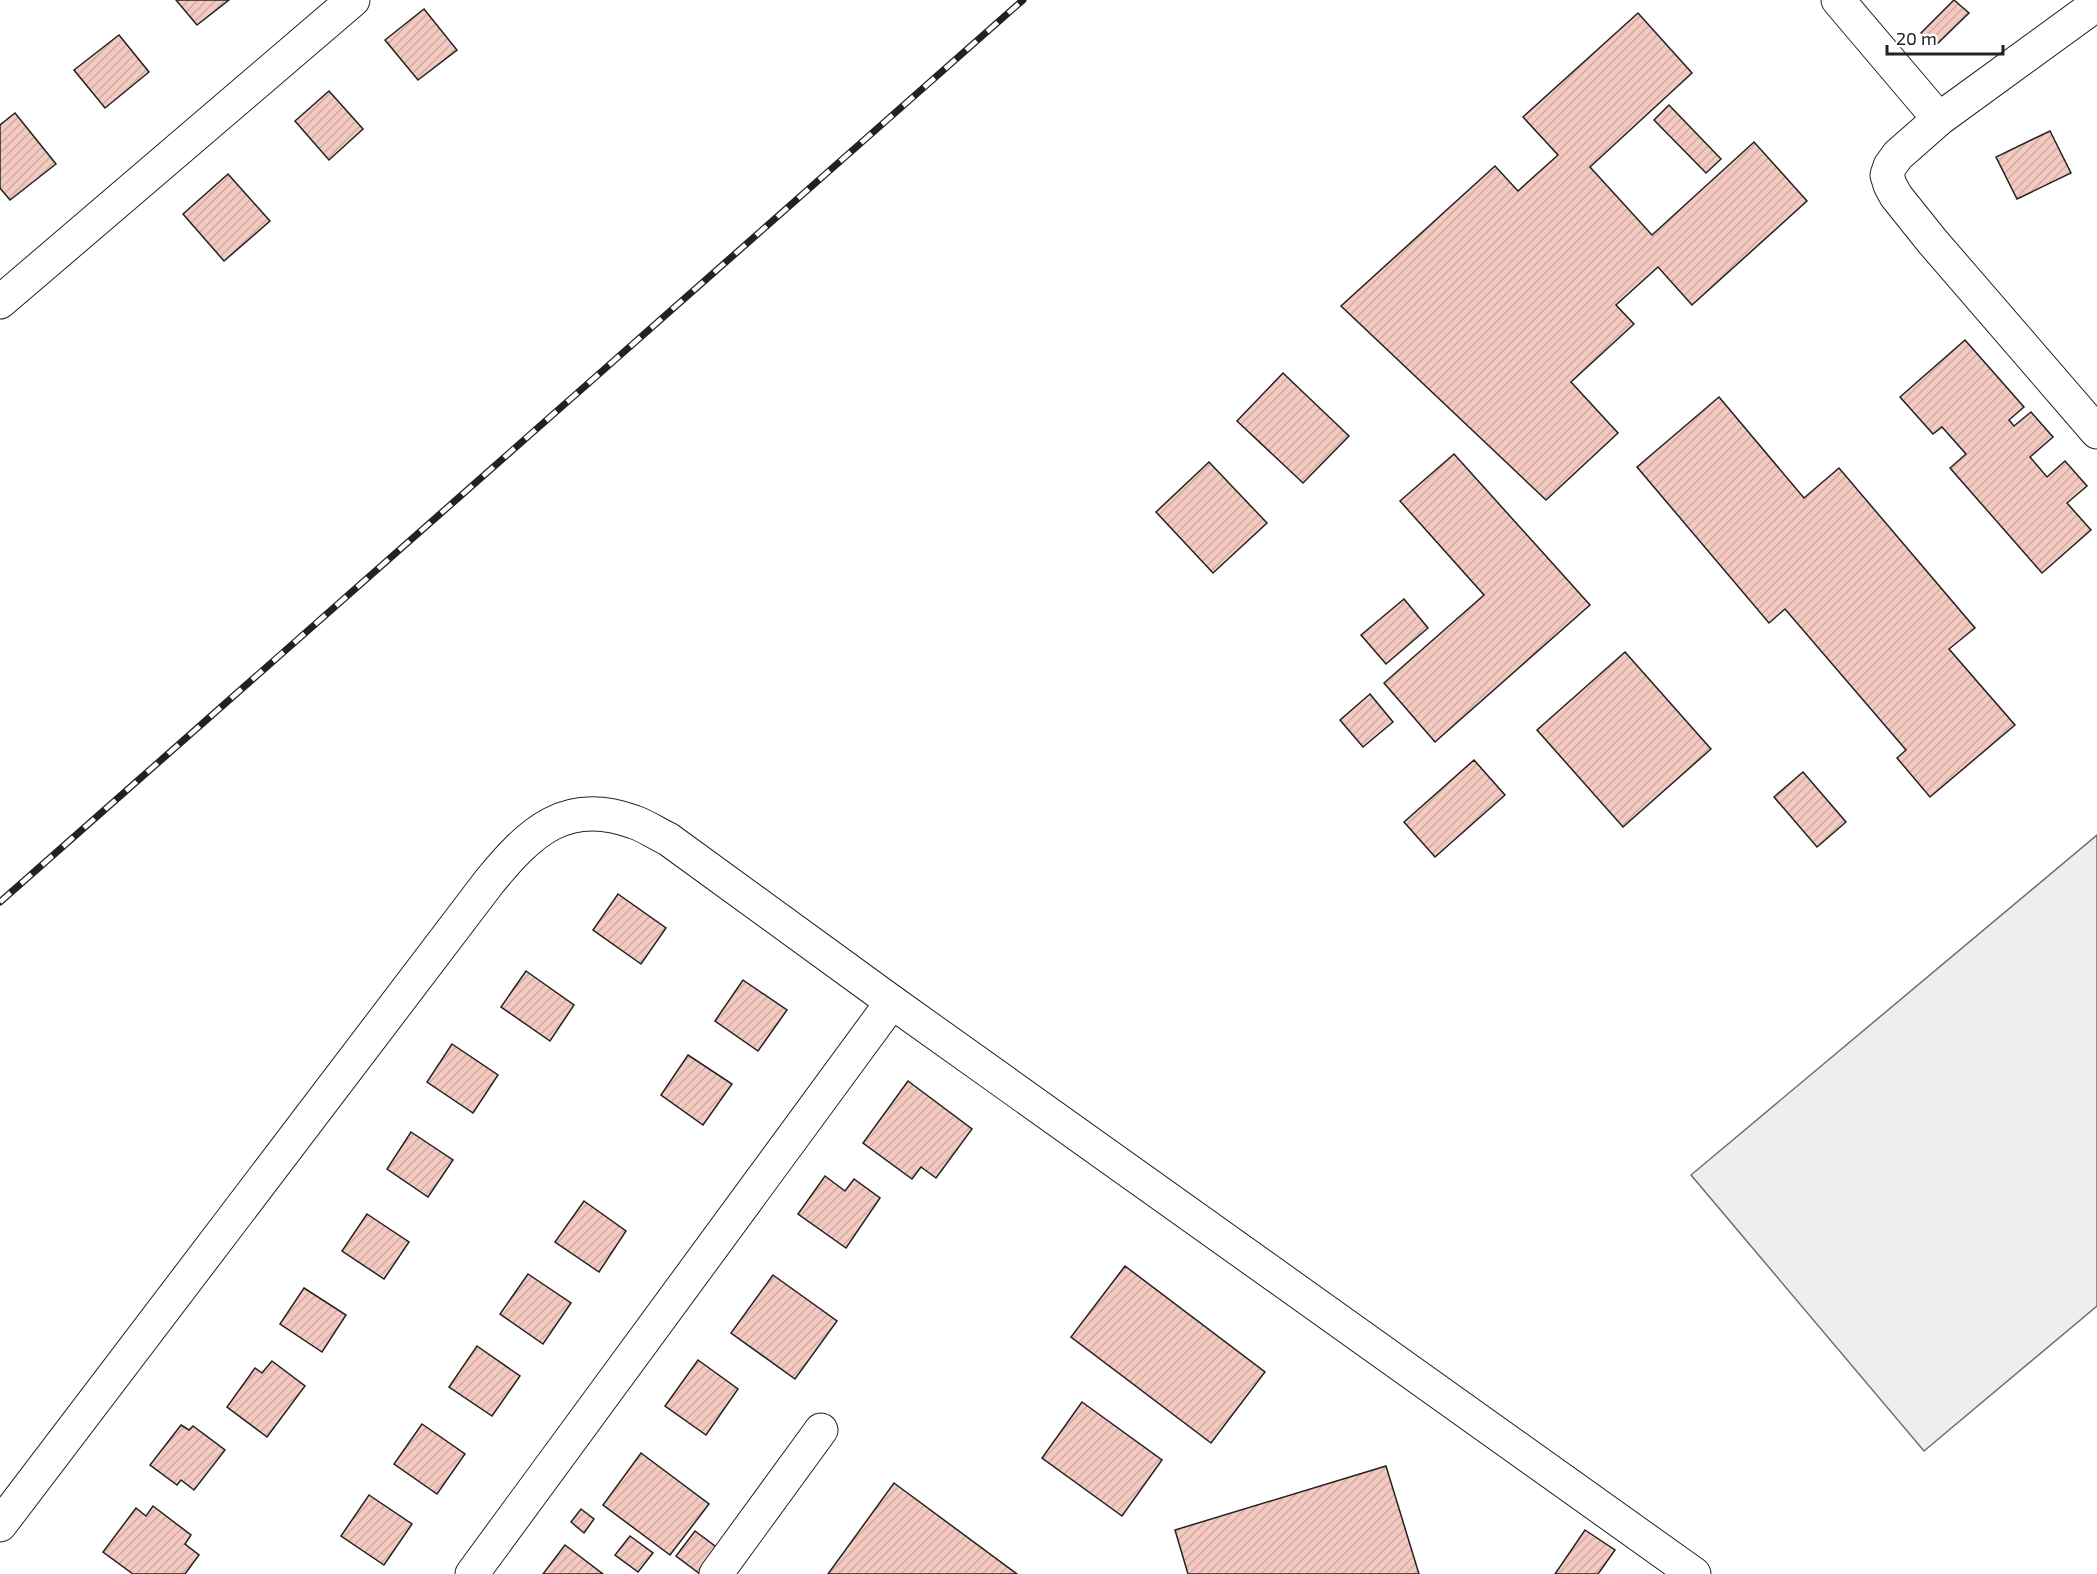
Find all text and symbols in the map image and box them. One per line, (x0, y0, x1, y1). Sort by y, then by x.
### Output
scale bar (1887, 18, 2002, 56)
text: 20 m (1896, 27, 1937, 49)

